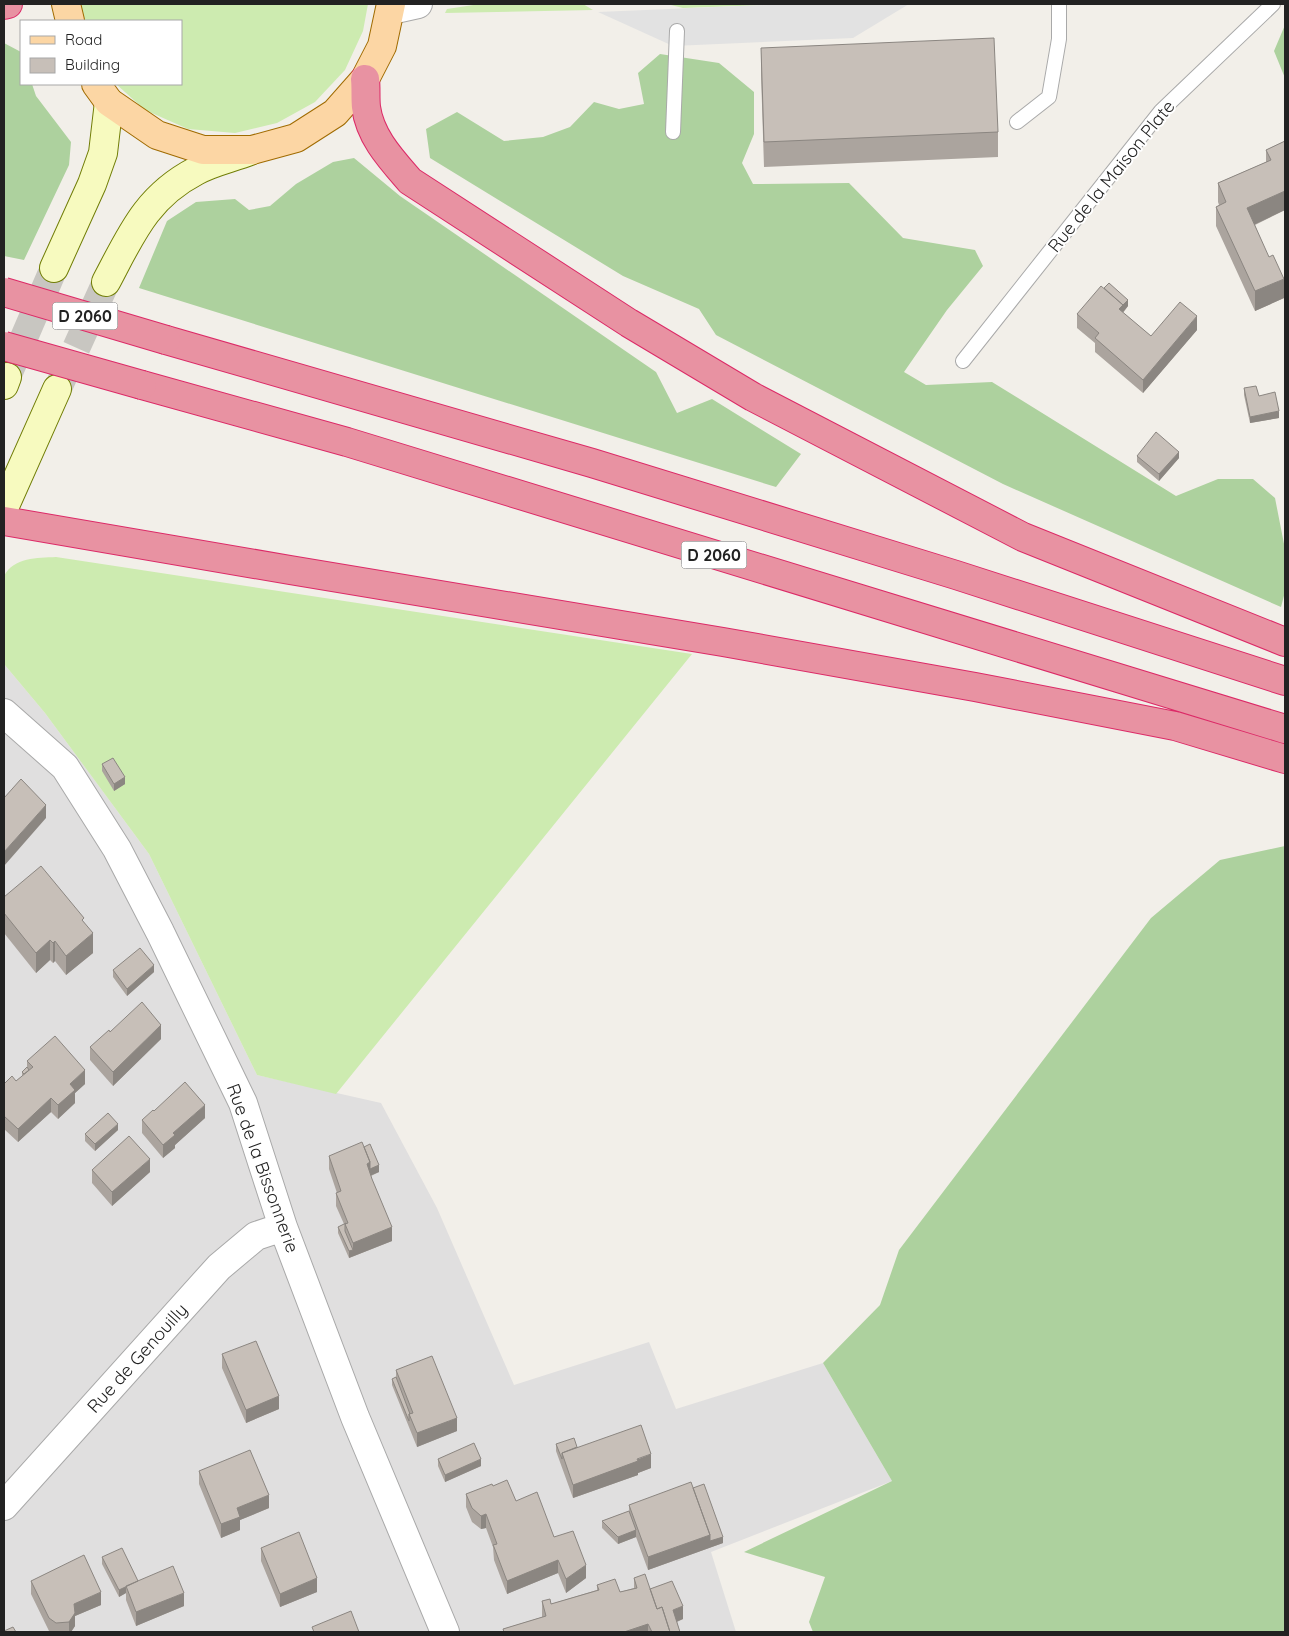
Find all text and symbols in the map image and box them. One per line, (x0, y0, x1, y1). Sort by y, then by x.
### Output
legend (20, 20, 182, 85)
text: Road (65, 30, 102, 49)
text: Building (65, 55, 120, 74)
street label: Rue de la Maison Plate (1042, 95, 1180, 257)
road number: D 2060 (52, 302, 118, 330)
road number: D 2060 (682, 542, 746, 568)
street label: Rue de la Bissonnerie (222, 1080, 304, 1256)
street label: Rue de Genouilly (82, 1298, 192, 1418)

